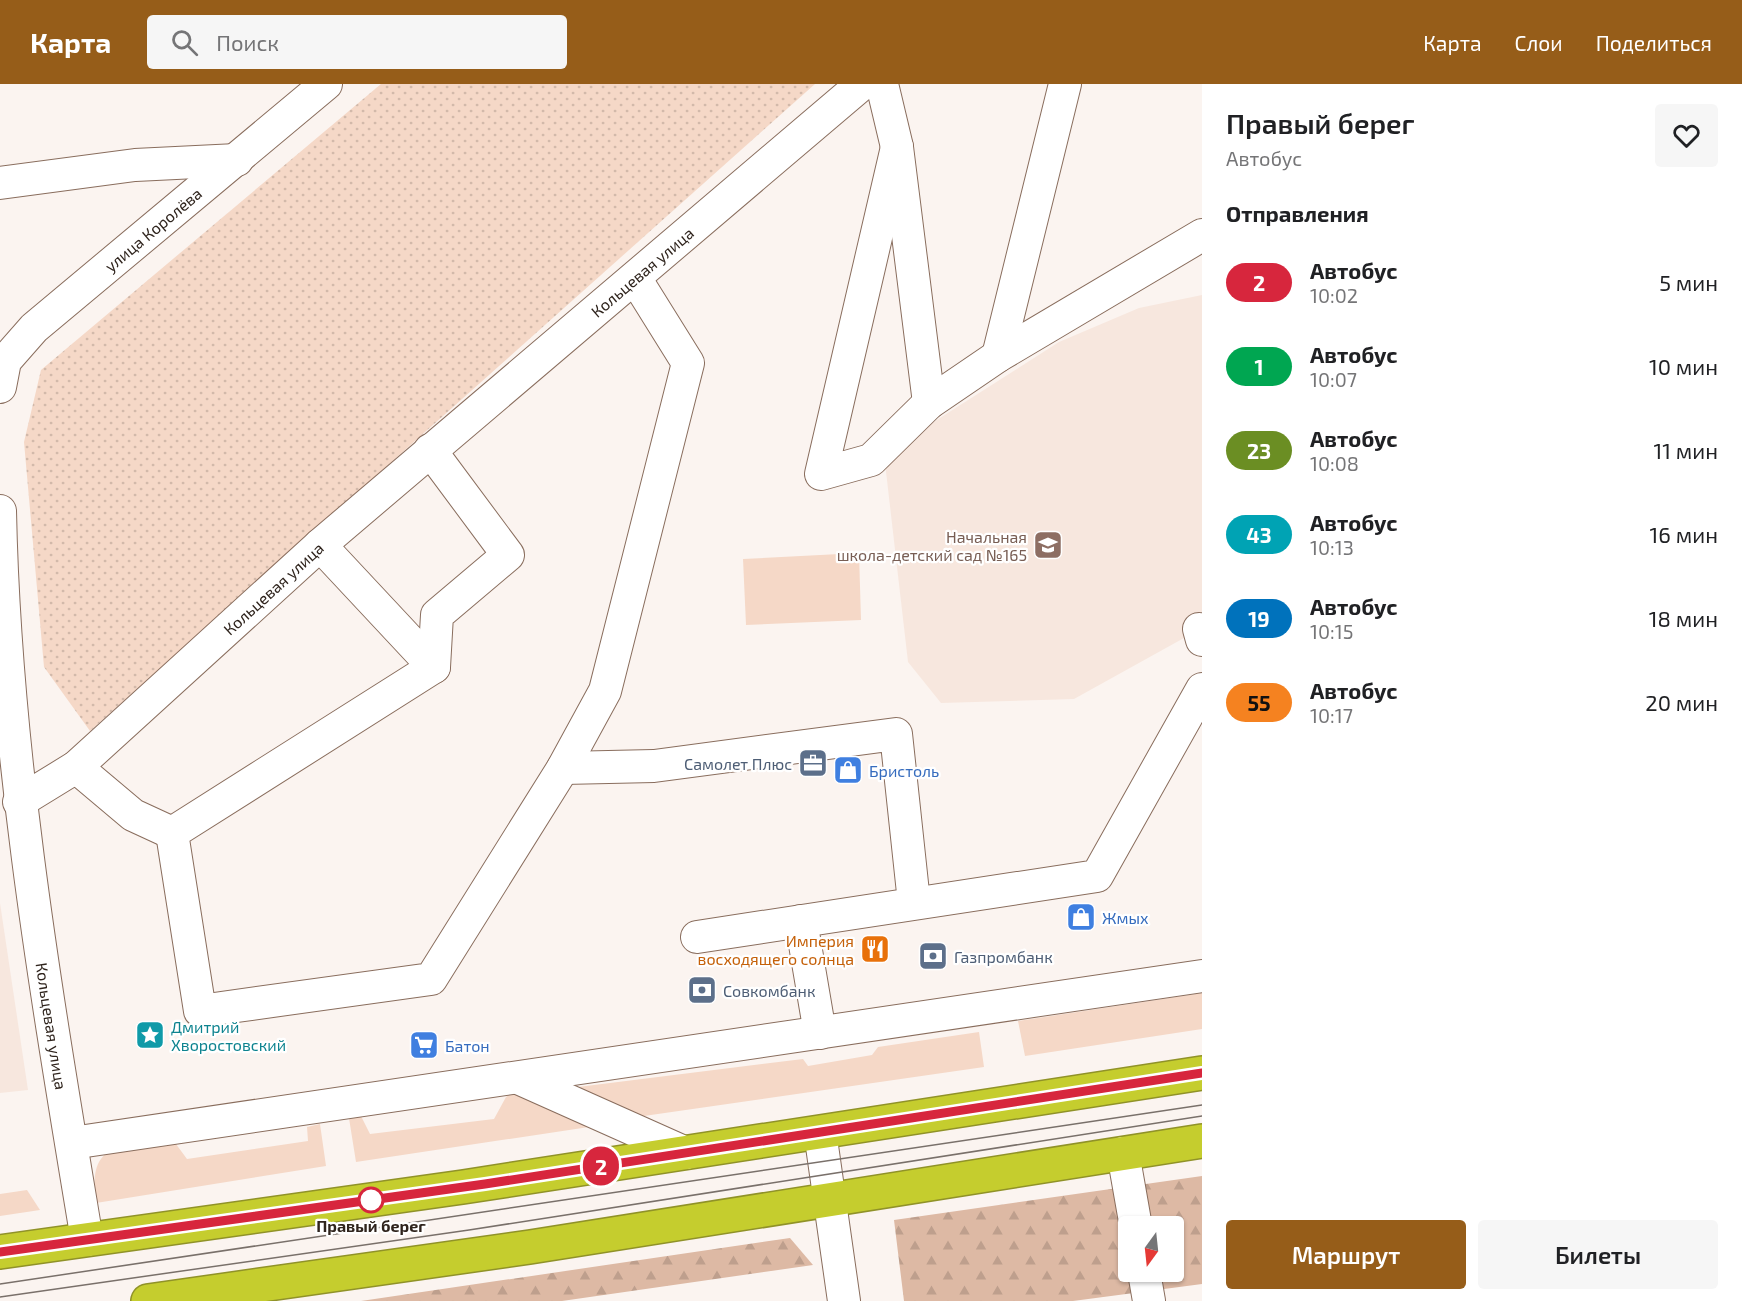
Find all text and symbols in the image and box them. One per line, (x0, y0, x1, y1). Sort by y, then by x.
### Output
search box (147, 15, 567, 69)
text: Карта (30, 25, 111, 59)
icon: search (168, 26, 201, 59)
text: Поиск (216, 29, 279, 55)
text: Карта (1423, 30, 1482, 55)
text: Слои (1515, 30, 1563, 55)
text: Поделиться (1596, 30, 1712, 55)
button: heart (1655, 104, 1718, 167)
text: Правый берег (1226, 106, 1415, 140)
text: Автобус (1226, 146, 1302, 170)
street label: улица Королёва (100, 183, 205, 276)
text: Отправления (1226, 200, 1369, 226)
street label: Кольцевая улица (586, 223, 697, 320)
text: Автобус (1310, 257, 1398, 283)
text: 5 мин (1659, 269, 1718, 295)
text: 2 (1253, 270, 1265, 295)
text: 10:02 (1310, 283, 1358, 307)
text: Автобус (1310, 341, 1398, 367)
text: 10 мин (1649, 353, 1718, 379)
text: 1 (1254, 354, 1264, 379)
text: 10:07 (1310, 367, 1357, 391)
text: Автобус (1310, 425, 1398, 451)
text: 11 мин (1653, 437, 1718, 463)
text: 23 (1247, 438, 1271, 463)
text: 10:08 (1310, 451, 1359, 475)
text: Автобус (1310, 509, 1398, 535)
text: 16 мин (1650, 521, 1718, 547)
text: 43 (1246, 522, 1272, 547)
place label: Начальная школа-детский сад №165 (837, 527, 1027, 564)
school or university icon: Начальная школа-детский сад №165 (1032, 529, 1064, 561)
text: 10:13 (1310, 535, 1354, 559)
street label: Кольцевая улица (219, 538, 327, 638)
text: Автобус (1310, 593, 1398, 619)
text: 18 мин (1649, 605, 1718, 631)
text: 19 (1248, 606, 1270, 631)
text: 10:15 (1310, 619, 1353, 643)
text: Автобус (1310, 677, 1398, 703)
text: 20 мин (1645, 689, 1718, 715)
text: 55 (1247, 690, 1271, 715)
text: 10:17 (1310, 703, 1353, 727)
office icon: Самолет Плюс (797, 747, 829, 779)
place label: Самолет Плюс (684, 754, 792, 773)
shop icon: Бристоль (832, 754, 864, 786)
place label: Бристоль (869, 761, 939, 780)
shop icon: Жмых (1065, 901, 1097, 933)
place label: Жмых (1102, 908, 1149, 927)
place label: Империя восходящего солнца (698, 931, 854, 968)
restaurant icon: Империя восходящего солнца (859, 933, 891, 965)
bank icon: Газпромбанк (917, 940, 949, 972)
place label: Газпромбанк (954, 947, 1053, 966)
street label: Кольцевая улица (33, 961, 72, 1091)
bank icon: Совкомбанк (686, 974, 718, 1006)
place label: Совкомбанк (723, 981, 816, 1000)
place label: Дмитрий Хворостовский (171, 1017, 286, 1054)
place icon: Дмитрий Хворостовский (134, 1019, 166, 1051)
supermarket icon: Батон (408, 1029, 440, 1061)
place label: Батон (445, 1036, 490, 1055)
line badge: 2 (582, 1146, 620, 1186)
text: 2 (595, 1154, 607, 1179)
marker: Правый берег (358, 1187, 384, 1213)
place label: Правый берег (316, 1216, 426, 1235)
north arrow (1118, 1216, 1184, 1282)
map controls (1118, 1216, 1184, 1282)
button: Маршрут (1226, 1220, 1466, 1289)
button: Билеты (1478, 1220, 1718, 1289)

